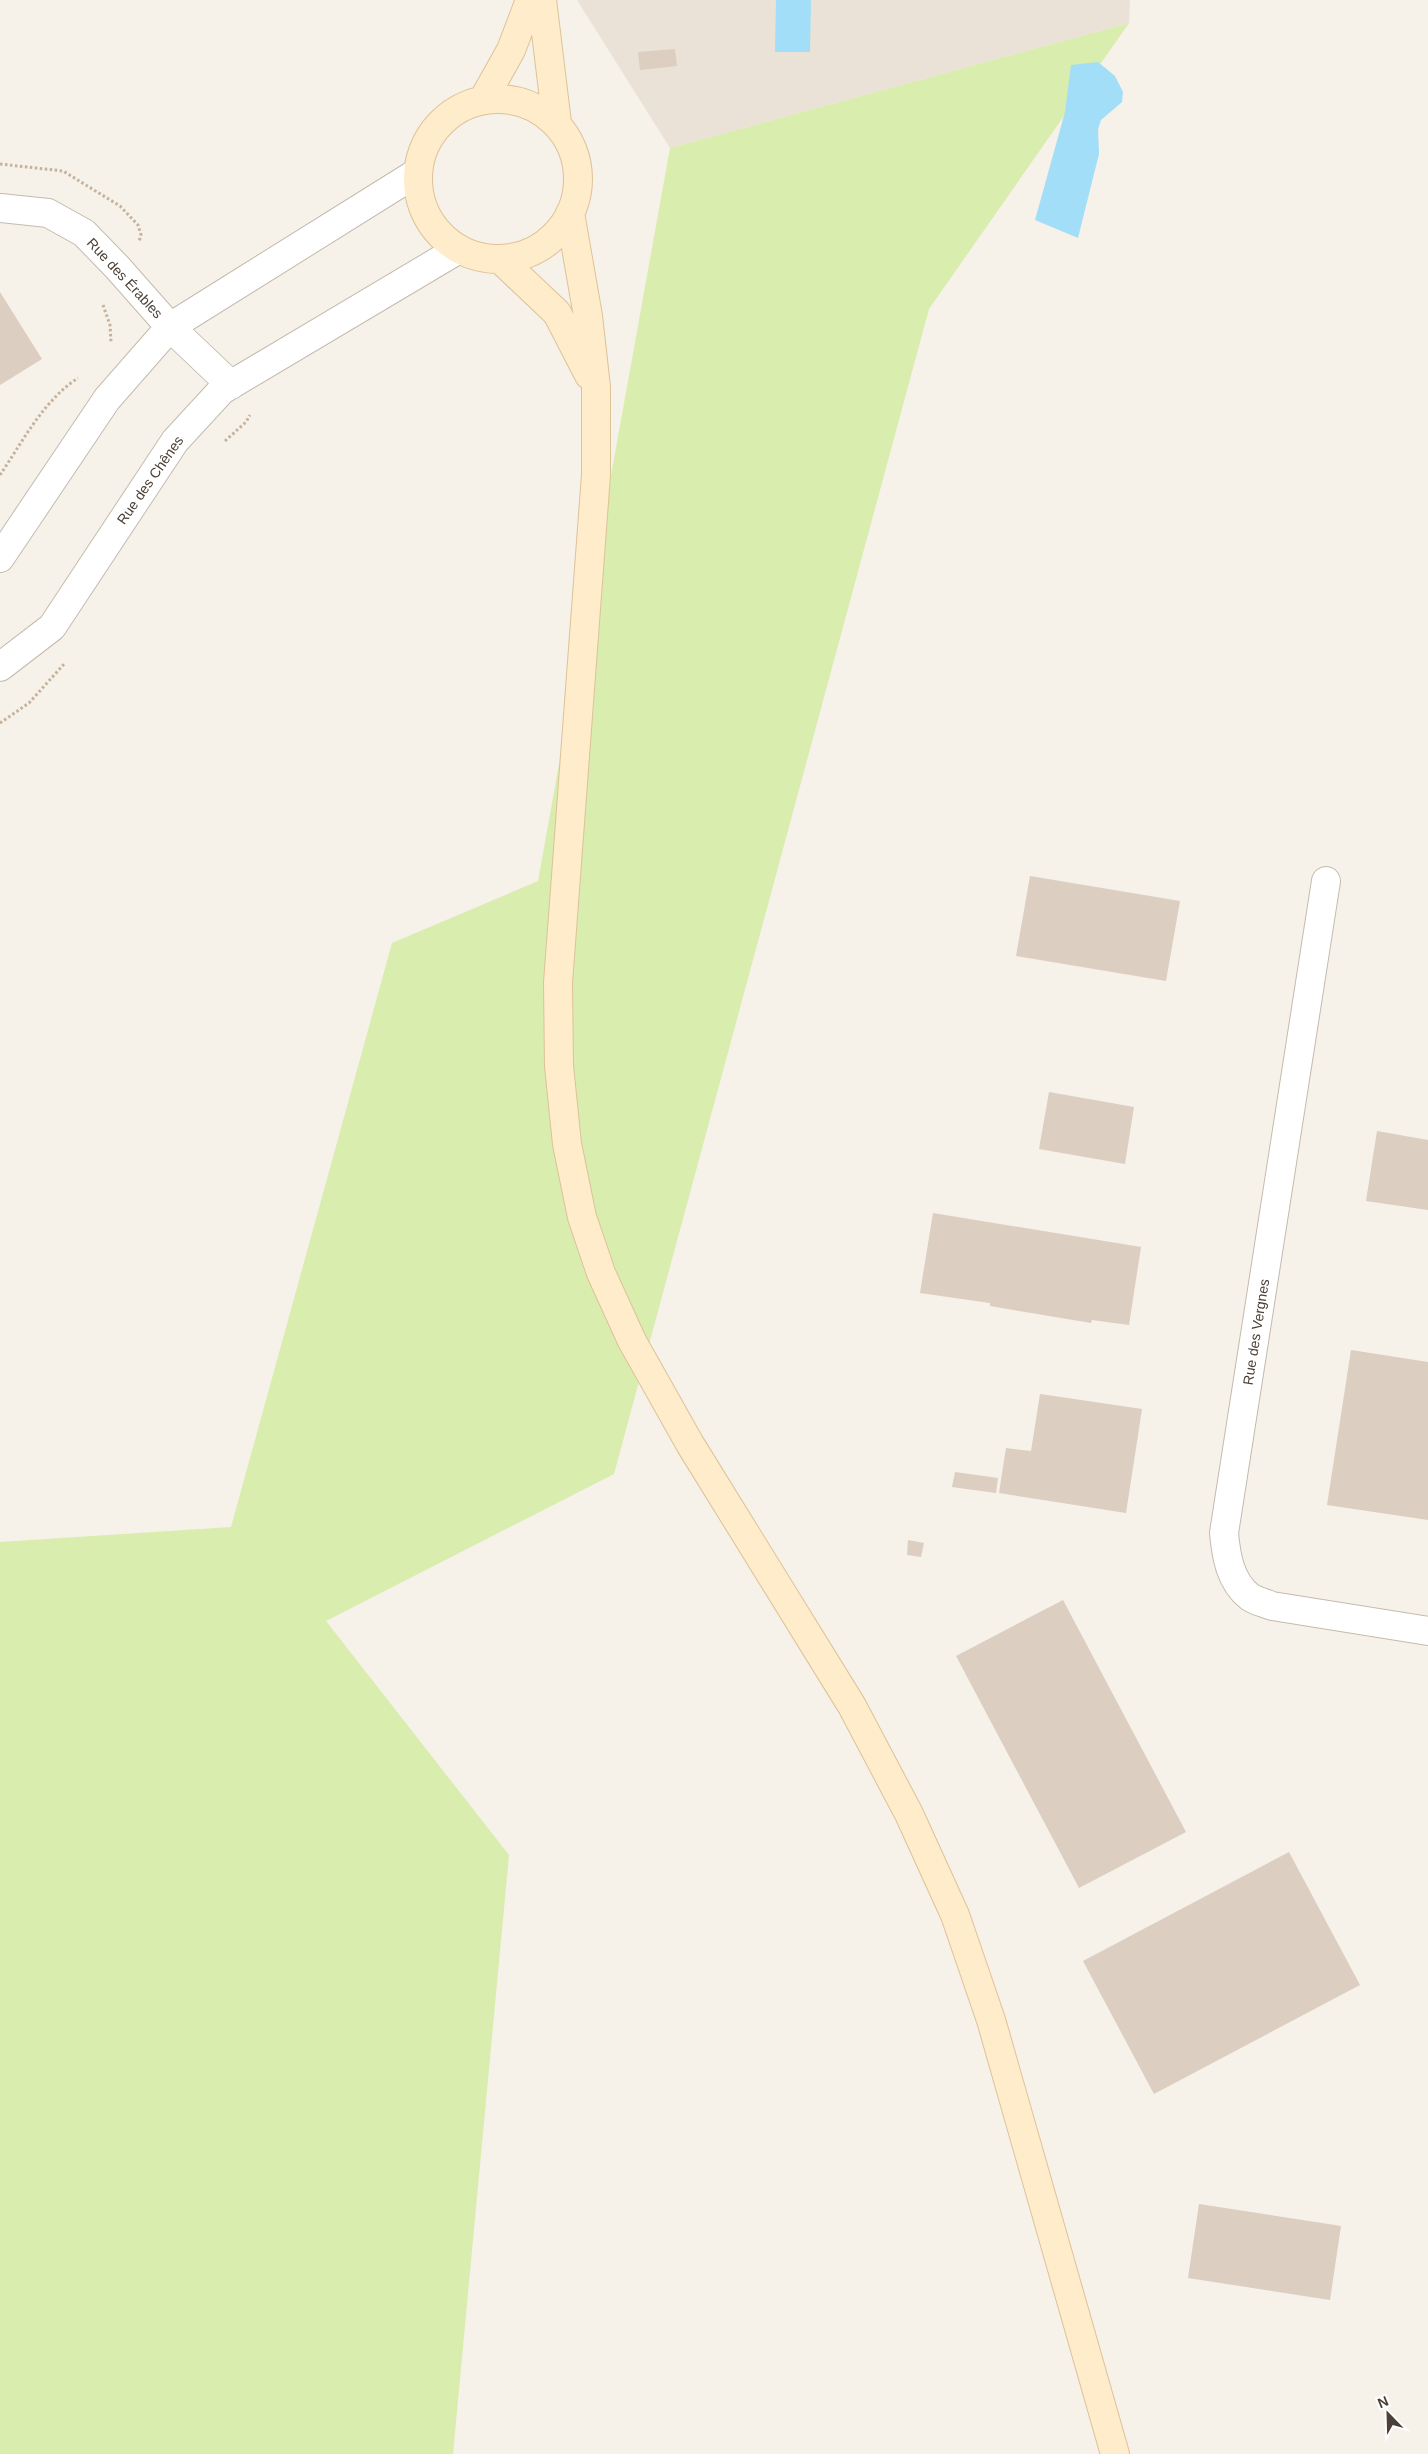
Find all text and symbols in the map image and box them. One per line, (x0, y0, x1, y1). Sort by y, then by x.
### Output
street label: Rue des Érables (84, 235, 166, 321)
street label: Rue des Chênes (114, 433, 186, 527)
street label: Rue des Vergnes (1240, 1278, 1272, 1386)
north arrow (1363, 2389, 1413, 2439)
text: N (1375, 2393, 1391, 2411)

